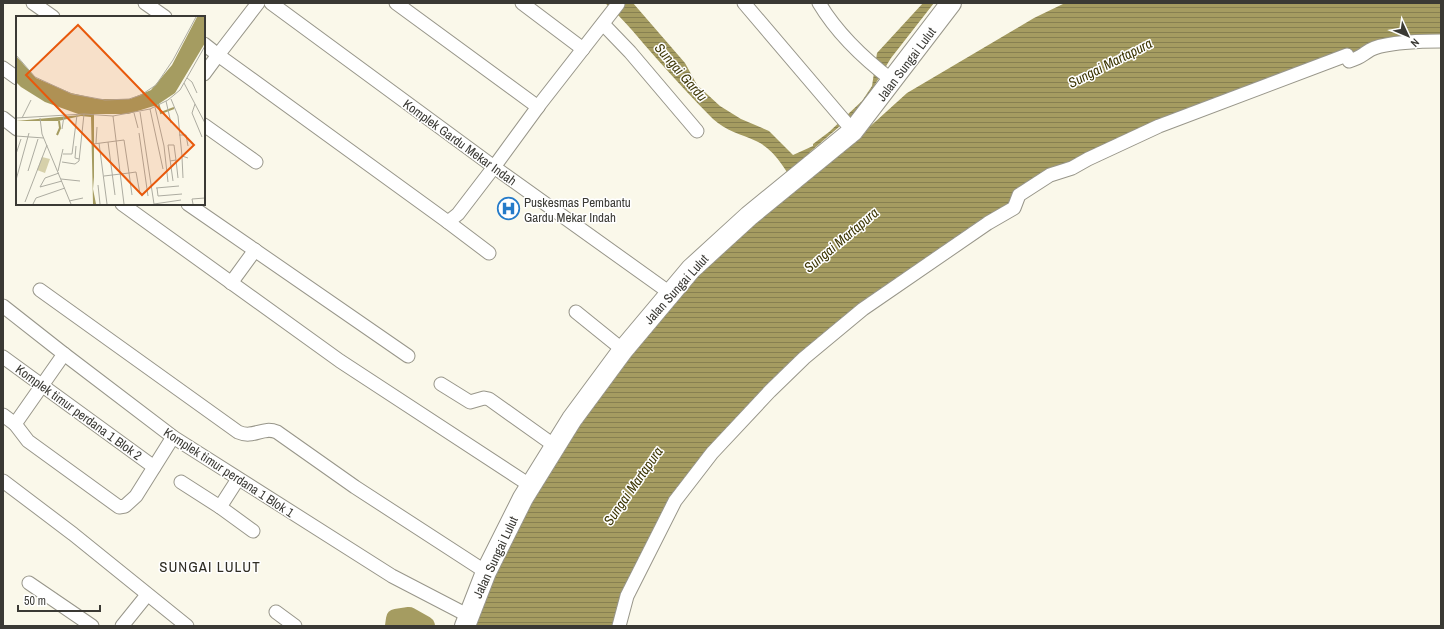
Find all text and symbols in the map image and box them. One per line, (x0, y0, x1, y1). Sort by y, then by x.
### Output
inset map (16, 16, 205, 205)
north arrow (1388, 16, 1428, 56)
street label: Jalan Sungai Lulut (873, 24, 940, 105)
water label: Sungai Martapura (1065, 34, 1155, 92)
text: N (1408, 36, 1422, 50)
water label: Sungai Gardu (651, 39, 712, 105)
street label: Komplek Gardu Mekar Indah (400, 95, 520, 189)
place label: Puskesmas Pembantu Gardu Mekar Indah (524, 194, 631, 226)
hospital icon: Puskesmas Pembantu Gardu Mekar Indah (495, 196, 521, 222)
water label: Sungai Martapura (800, 204, 882, 276)
street label: Jalan Sungai Lulut (641, 251, 712, 328)
street label: Komplek timur perdana 1 Blok 2 (12, 361, 145, 464)
street label: Komplek timur perdana 1 Blok 1 (160, 424, 297, 521)
water label: Sungai Martapura (599, 443, 667, 529)
street label: Jalan Sungai Lulut (469, 514, 522, 601)
district label: SUNGAI LULUT (159, 556, 261, 577)
scale bar (18, 587, 100, 613)
text: 50 m (24, 593, 46, 609)

